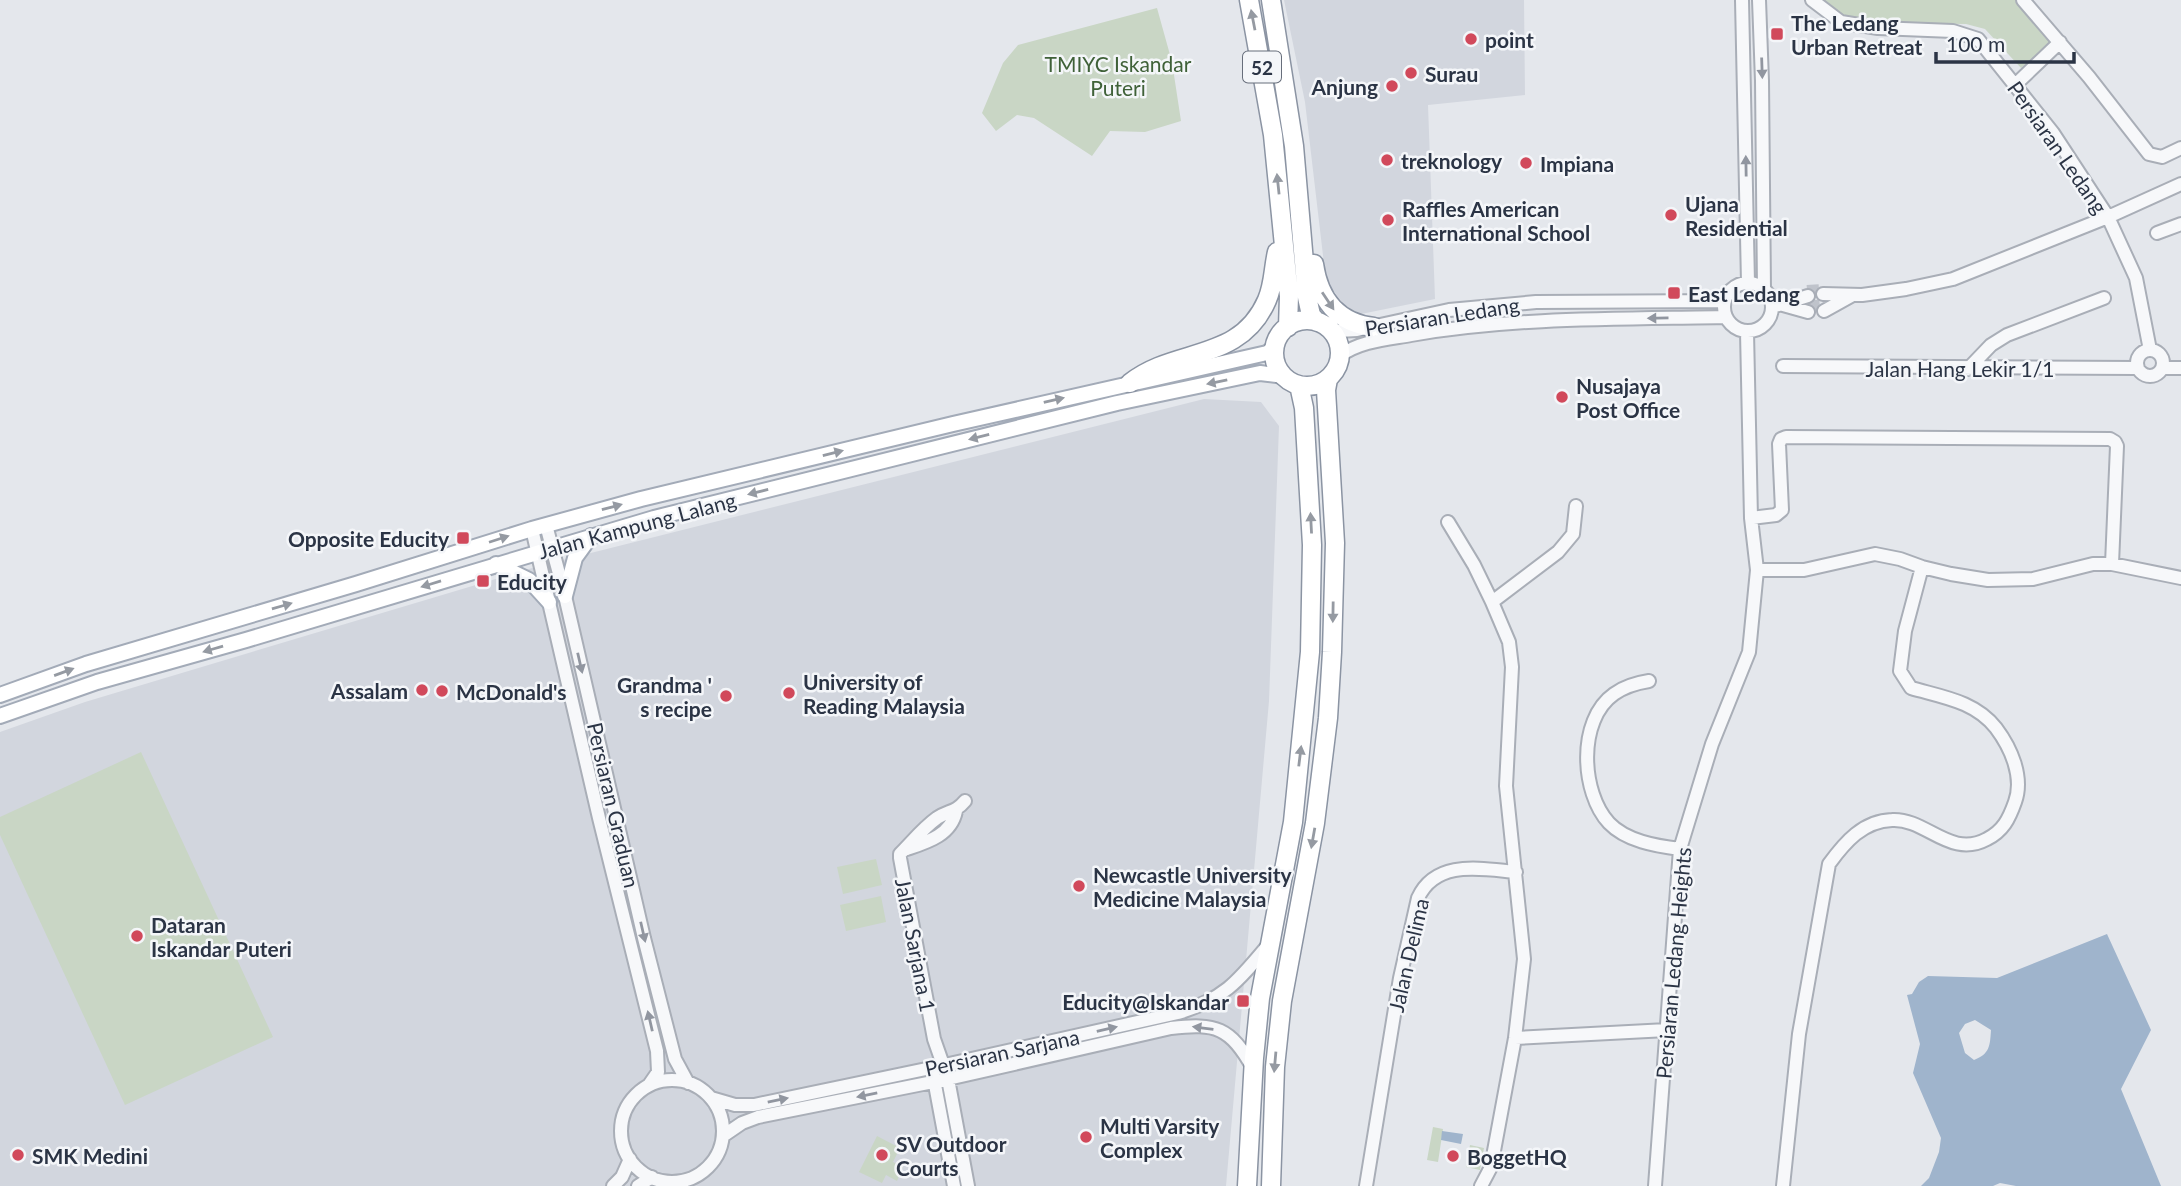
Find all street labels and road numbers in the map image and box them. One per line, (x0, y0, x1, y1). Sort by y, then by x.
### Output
road number: 52 (1243, 52, 1281, 82)
street label: Persiaran Ledang (2003, 76, 2113, 218)
street label: Persiaran Ledang (1363, 291, 1521, 341)
street label: Jalan Hang Lekir 1/1 (1866, 356, 2054, 381)
street label: Jalan Kampung Lalang (535, 487, 739, 563)
street label: Persiaran Graduan (583, 720, 645, 890)
street label: Persiaran Ledang Heights (1650, 846, 1696, 1080)
street label: Jalan Sarjana 1 (891, 876, 941, 1014)
street label: Jalan Delima (1383, 896, 1433, 1014)
street label: Persiaran Sarjana (922, 1023, 1082, 1081)

